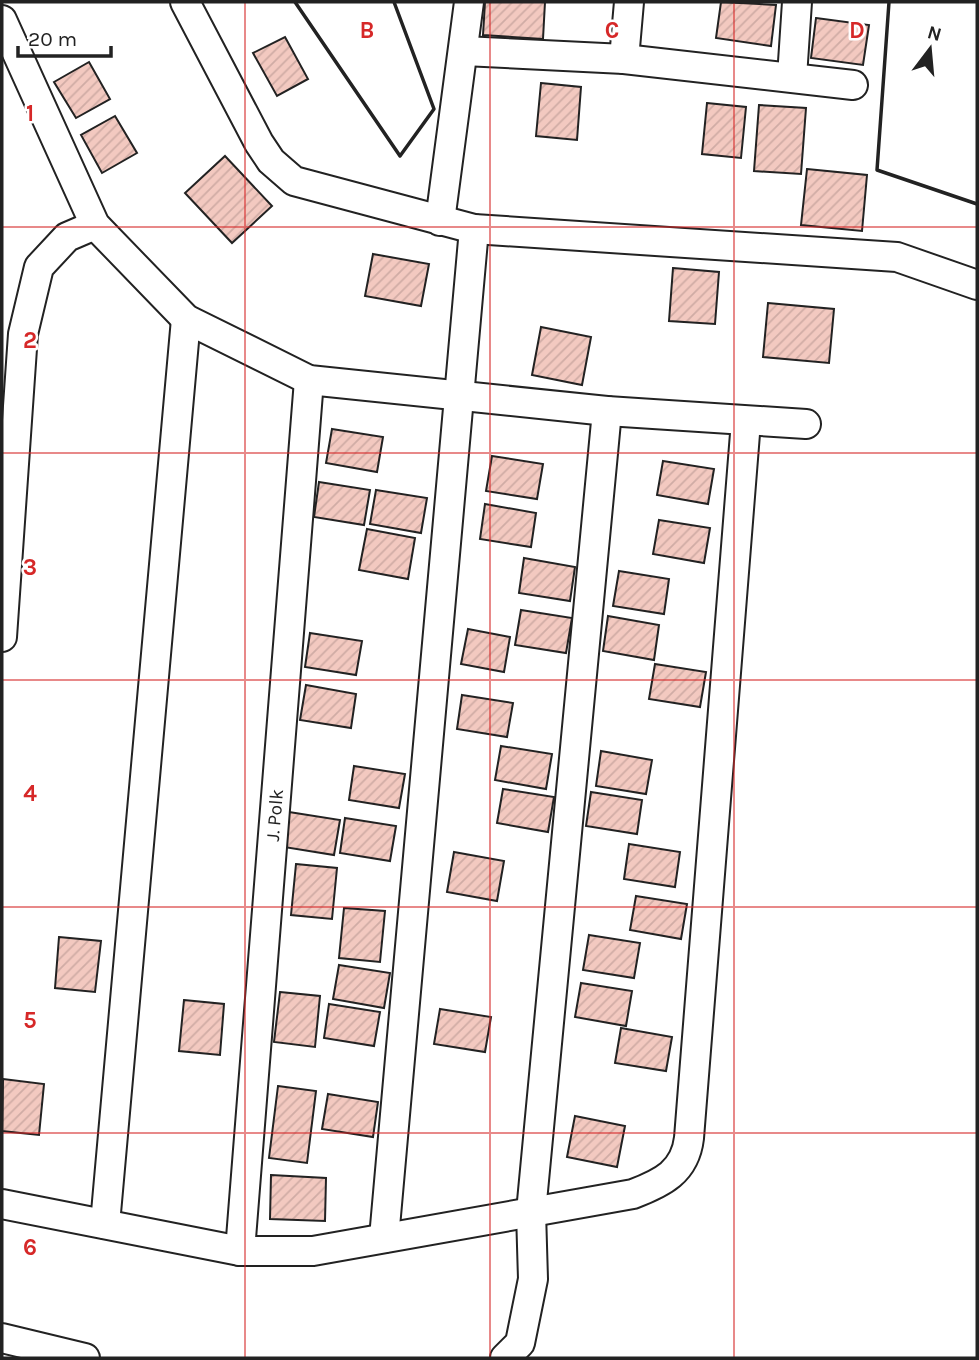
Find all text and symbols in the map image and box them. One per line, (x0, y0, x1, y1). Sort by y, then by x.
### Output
scale bar (18, 14, 110, 58)
north arrow (895, 14, 965, 84)
text: B (360, 17, 374, 44)
text: C (605, 17, 619, 44)
text: D (849, 17, 865, 44)
text: N (925, 21, 944, 46)
text: 20 m (28, 27, 77, 51)
text: 1 (26, 100, 34, 127)
text: 2 (23, 327, 37, 354)
text: 3 (23, 554, 37, 581)
text: 4 (23, 780, 37, 807)
street label: J. Polk (262, 788, 288, 842)
text: 5 (23, 1007, 37, 1034)
text: 6 (23, 1234, 37, 1261)

